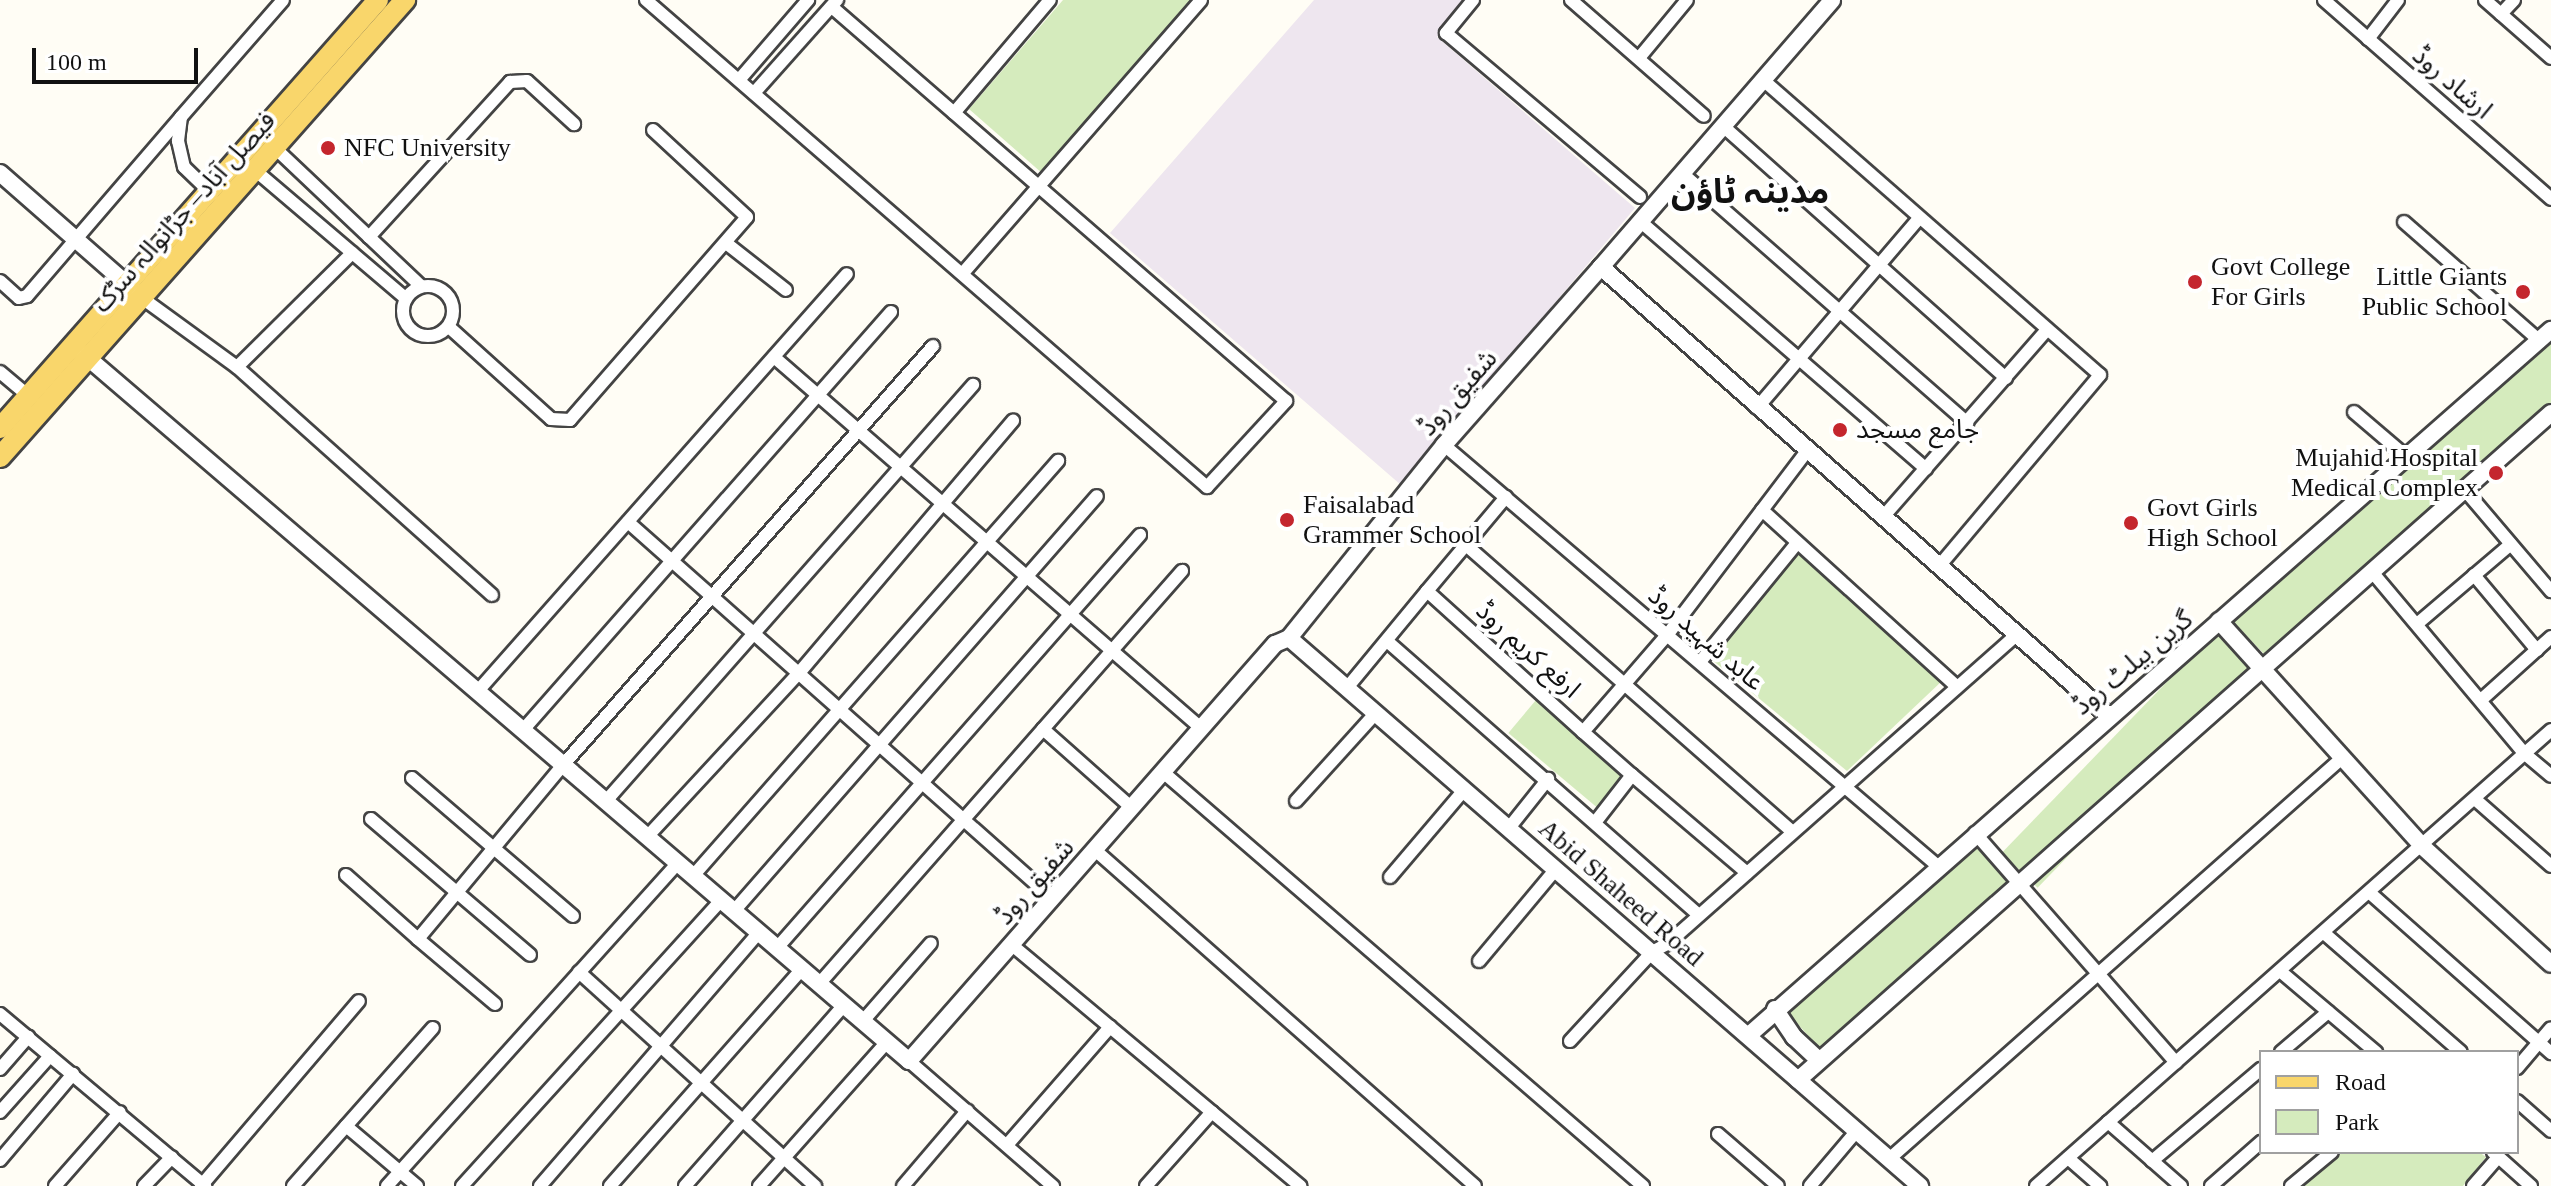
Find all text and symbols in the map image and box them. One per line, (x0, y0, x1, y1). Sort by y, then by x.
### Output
scale bar (36, 32, 202, 82)
street label: ارشاد روڈ (2406, 40, 2498, 126)
text: 100 m (46, 49, 107, 75)
street label: فیصل آباد– جڑانوالہ سڑک (86, 105, 282, 319)
place label: NFC University (344, 132, 511, 164)
marker: NFC University (319, 139, 337, 157)
district label: مدینہ ٹاؤن (1671, 172, 1829, 212)
place label: Govt College For Girls (2211, 251, 2350, 312)
place label: Little Giants Public School (2362, 261, 2507, 322)
marker: Govt College For Girls (2186, 273, 2204, 291)
marker: Little Giants Public School (2514, 283, 2532, 301)
street label: شفیق روڈ (1412, 344, 1504, 442)
place label: جامع مسجد (1856, 414, 1979, 446)
marker: جامع مسجد (1831, 421, 1849, 439)
place label: Mujahid Hospital Medical Complex (2291, 442, 2478, 504)
marker: Mujahid Hospital Medical Complex (2485, 462, 2507, 484)
place label: Faisalabad Grammer School (1303, 489, 1481, 550)
place label: Govt Girls High School (2147, 492, 2278, 554)
marker: Faisalabad Grammer School (1278, 511, 1296, 529)
marker: Govt Girls High School (2122, 514, 2140, 532)
street label: عابد شہید روڈ (1642, 580, 1770, 698)
street label: ارفع کریم روڈ (1469, 595, 1587, 705)
street label: گرین بیلٹ روڈ (2067, 604, 2199, 722)
street label: Abid Shaheed Road (1532, 813, 1710, 973)
street label: شفیق روڈ (989, 833, 1081, 931)
legend (2259, 1050, 2519, 1154)
text: Road (2335, 1069, 2386, 1095)
text: Park (2335, 1109, 2379, 1135)

